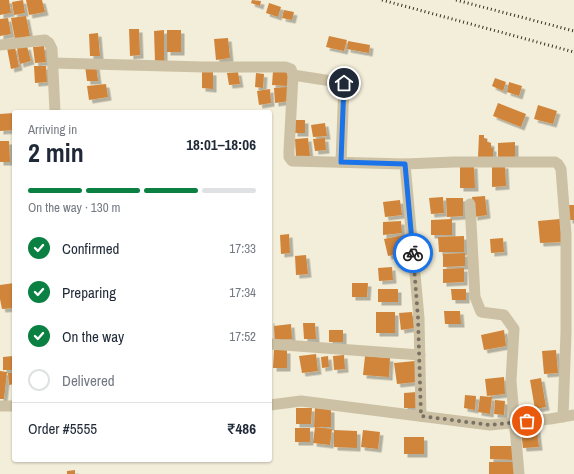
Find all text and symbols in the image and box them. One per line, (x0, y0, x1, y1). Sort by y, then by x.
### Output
pin (327, 66, 361, 100)
icon: home (333, 72, 355, 94)
text: Arriving in (28, 121, 77, 138)
text: 18:01–18:06 (186, 134, 256, 155)
text: 2 min (28, 135, 84, 170)
text: On the way · 130 m (28, 199, 120, 216)
courier (393, 233, 433, 273)
icon: check (28, 237, 50, 259)
text: Confirmed (62, 238, 119, 259)
text: 17:33 (229, 240, 256, 257)
icon: bike (402, 242, 424, 264)
icon: check (28, 281, 50, 303)
text: Preparing (62, 282, 116, 303)
text: 17:34 (229, 284, 256, 301)
icon: check (28, 325, 50, 347)
text: On the way (62, 326, 124, 347)
text: 17:52 (229, 328, 256, 345)
text: Delivered (62, 370, 115, 391)
pin (510, 404, 544, 438)
icon: bag (516, 410, 538, 432)
text: Order #5555 (28, 418, 97, 439)
text: ₹486 (227, 418, 256, 439)

